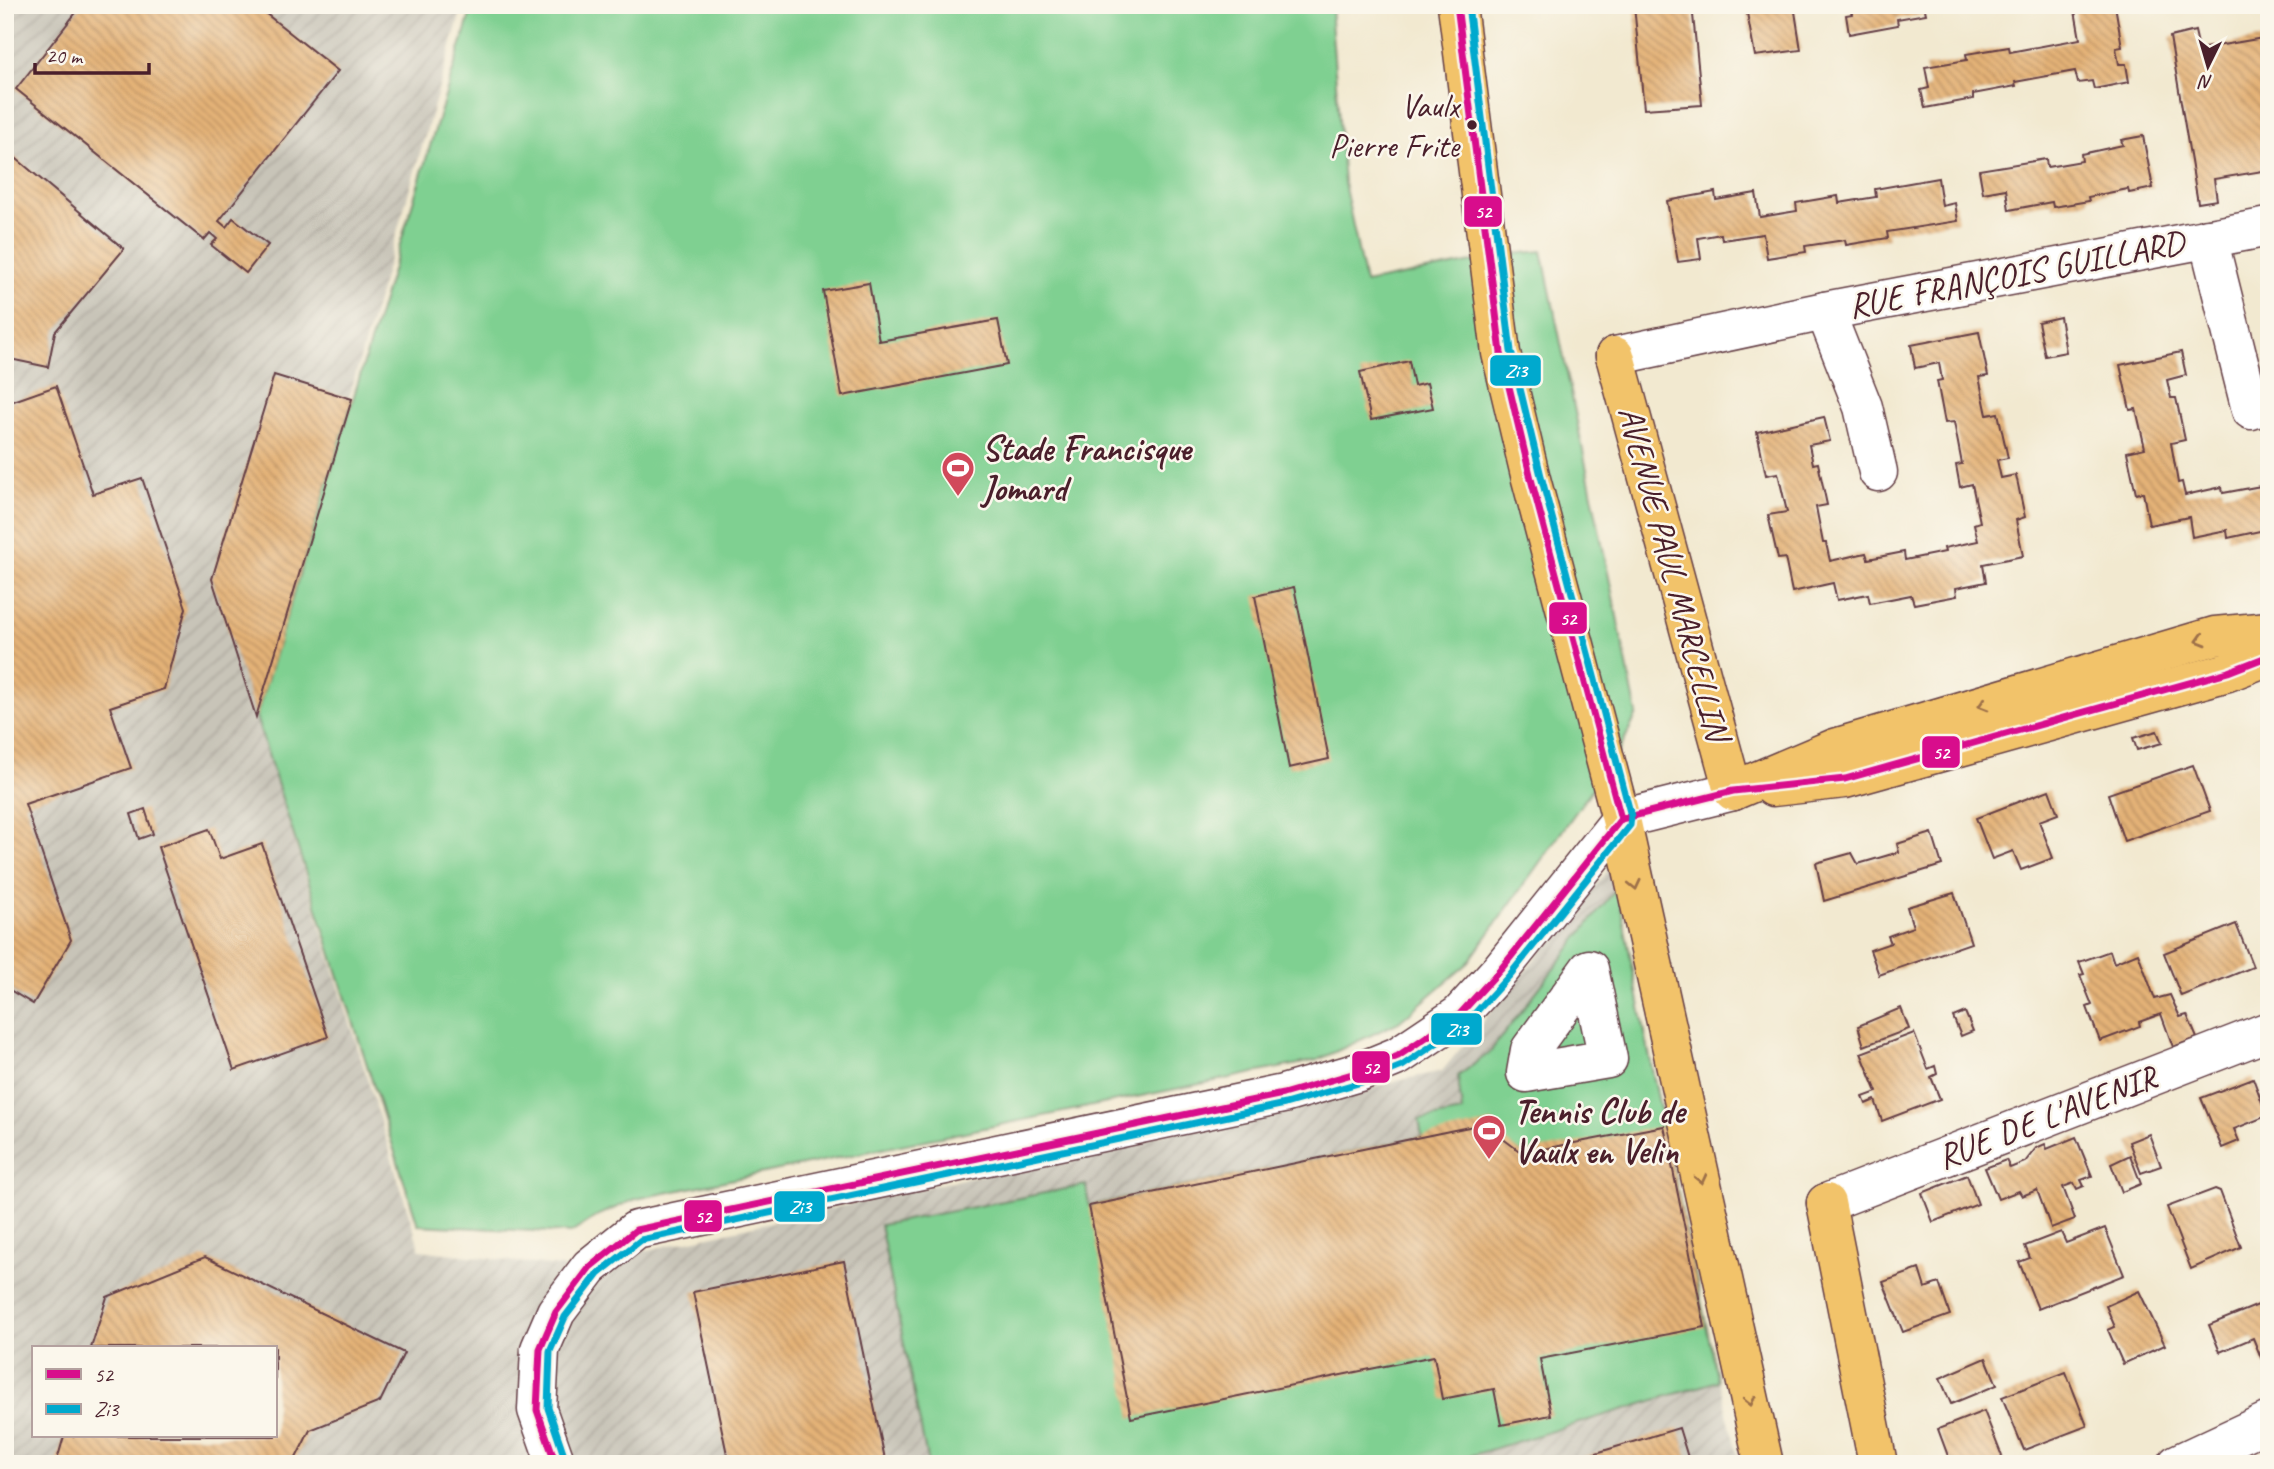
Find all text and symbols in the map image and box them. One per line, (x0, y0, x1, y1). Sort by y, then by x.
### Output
scale bar (35, 32, 149, 76)
north arrow (2172, 32, 2242, 102)
text: 20 m (46, 43, 84, 69)
text: N (2196, 69, 2214, 94)
place label: Vaulx Pierre Frite (1329, 85, 1462, 167)
marker: Vaulx Pierre Frite (1465, 118, 1479, 132)
line badge: 52 (1463, 195, 1503, 228)
text: 52 (1475, 200, 1494, 224)
street label: RUE FRANÇOIS GUILLARD (1845, 219, 2190, 329)
line badge: Zi3 (1489, 354, 1542, 387)
text: Zi3 (1505, 359, 1530, 383)
street label: AVENUE PAUL MARCELLIN (1608, 401, 1741, 750)
place label: Stade Francisque Jomard (980, 426, 1193, 511)
sports icon: Stade Francisque Jomard (939, 449, 977, 498)
line badge: 52 (1548, 601, 1588, 635)
text: 52 (1560, 607, 1579, 631)
one-way arrow (2196, 632, 2208, 647)
one-way arrow (1977, 696, 1989, 711)
line badge: 52 (1921, 735, 1961, 769)
text: 52 (1933, 741, 1952, 765)
one-way arrow (1627, 879, 1642, 891)
line badge: Zi3 (1430, 1012, 1483, 1046)
text: Zi3 (1446, 1018, 1471, 1042)
line badge: 52 (1351, 1050, 1391, 1084)
street label: RUE DE L'AVENIR (1931, 1054, 2166, 1180)
text: 52 (1363, 1056, 1382, 1080)
place label: Tennis Club de Vaulx en Velin (1514, 1089, 1687, 1174)
sports icon: Tennis Club de Vaulx en Velin (1470, 1112, 1508, 1161)
one-way arrow (1693, 1173, 1707, 1185)
line badge: Zi3 (773, 1190, 826, 1223)
text: Zi3 (789, 1195, 814, 1219)
line badge: 52 (683, 1199, 723, 1233)
text: 52 (695, 1205, 714, 1229)
legend (32, 1346, 276, 1438)
text: 52 (94, 1362, 114, 1388)
one-way arrow (1742, 1395, 1757, 1407)
text: Zi3 (94, 1396, 120, 1422)

